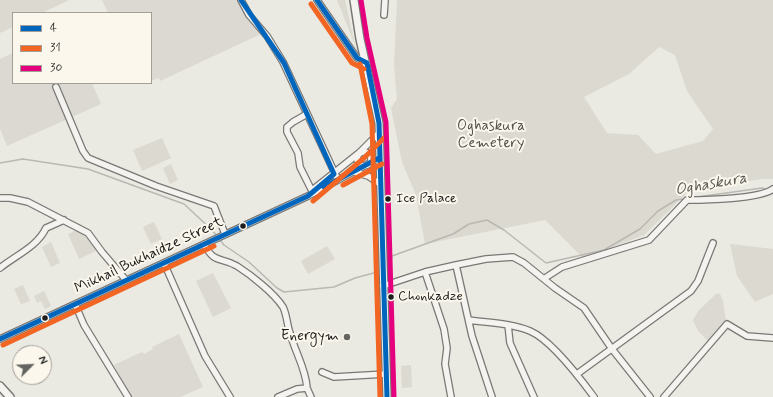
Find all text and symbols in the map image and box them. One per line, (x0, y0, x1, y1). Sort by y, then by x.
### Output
legend (12, 12, 152, 84)
text: 4 (50, 20, 57, 36)
text: 31 (50, 40, 61, 56)
text: 30 (50, 60, 62, 76)
park label: Oghaskura Cemetery (457, 118, 525, 153)
water label: Oghaskura (674, 169, 748, 201)
place label: Ice Palace (396, 191, 457, 207)
marker: Ice Palace (383, 194, 393, 204)
street label: Mikhail Bukhaidze Street (72, 214, 226, 298)
unlabelled marker (238, 221, 248, 231)
place label: Chonkadze (398, 289, 463, 305)
marker: Chonkadze (386, 292, 396, 302)
unlabelled marker (40, 313, 50, 323)
place label: Energym (281, 328, 339, 346)
marker: Energym (342, 332, 352, 342)
north arrow (12, 345, 52, 385)
text: N (34, 354, 50, 367)

